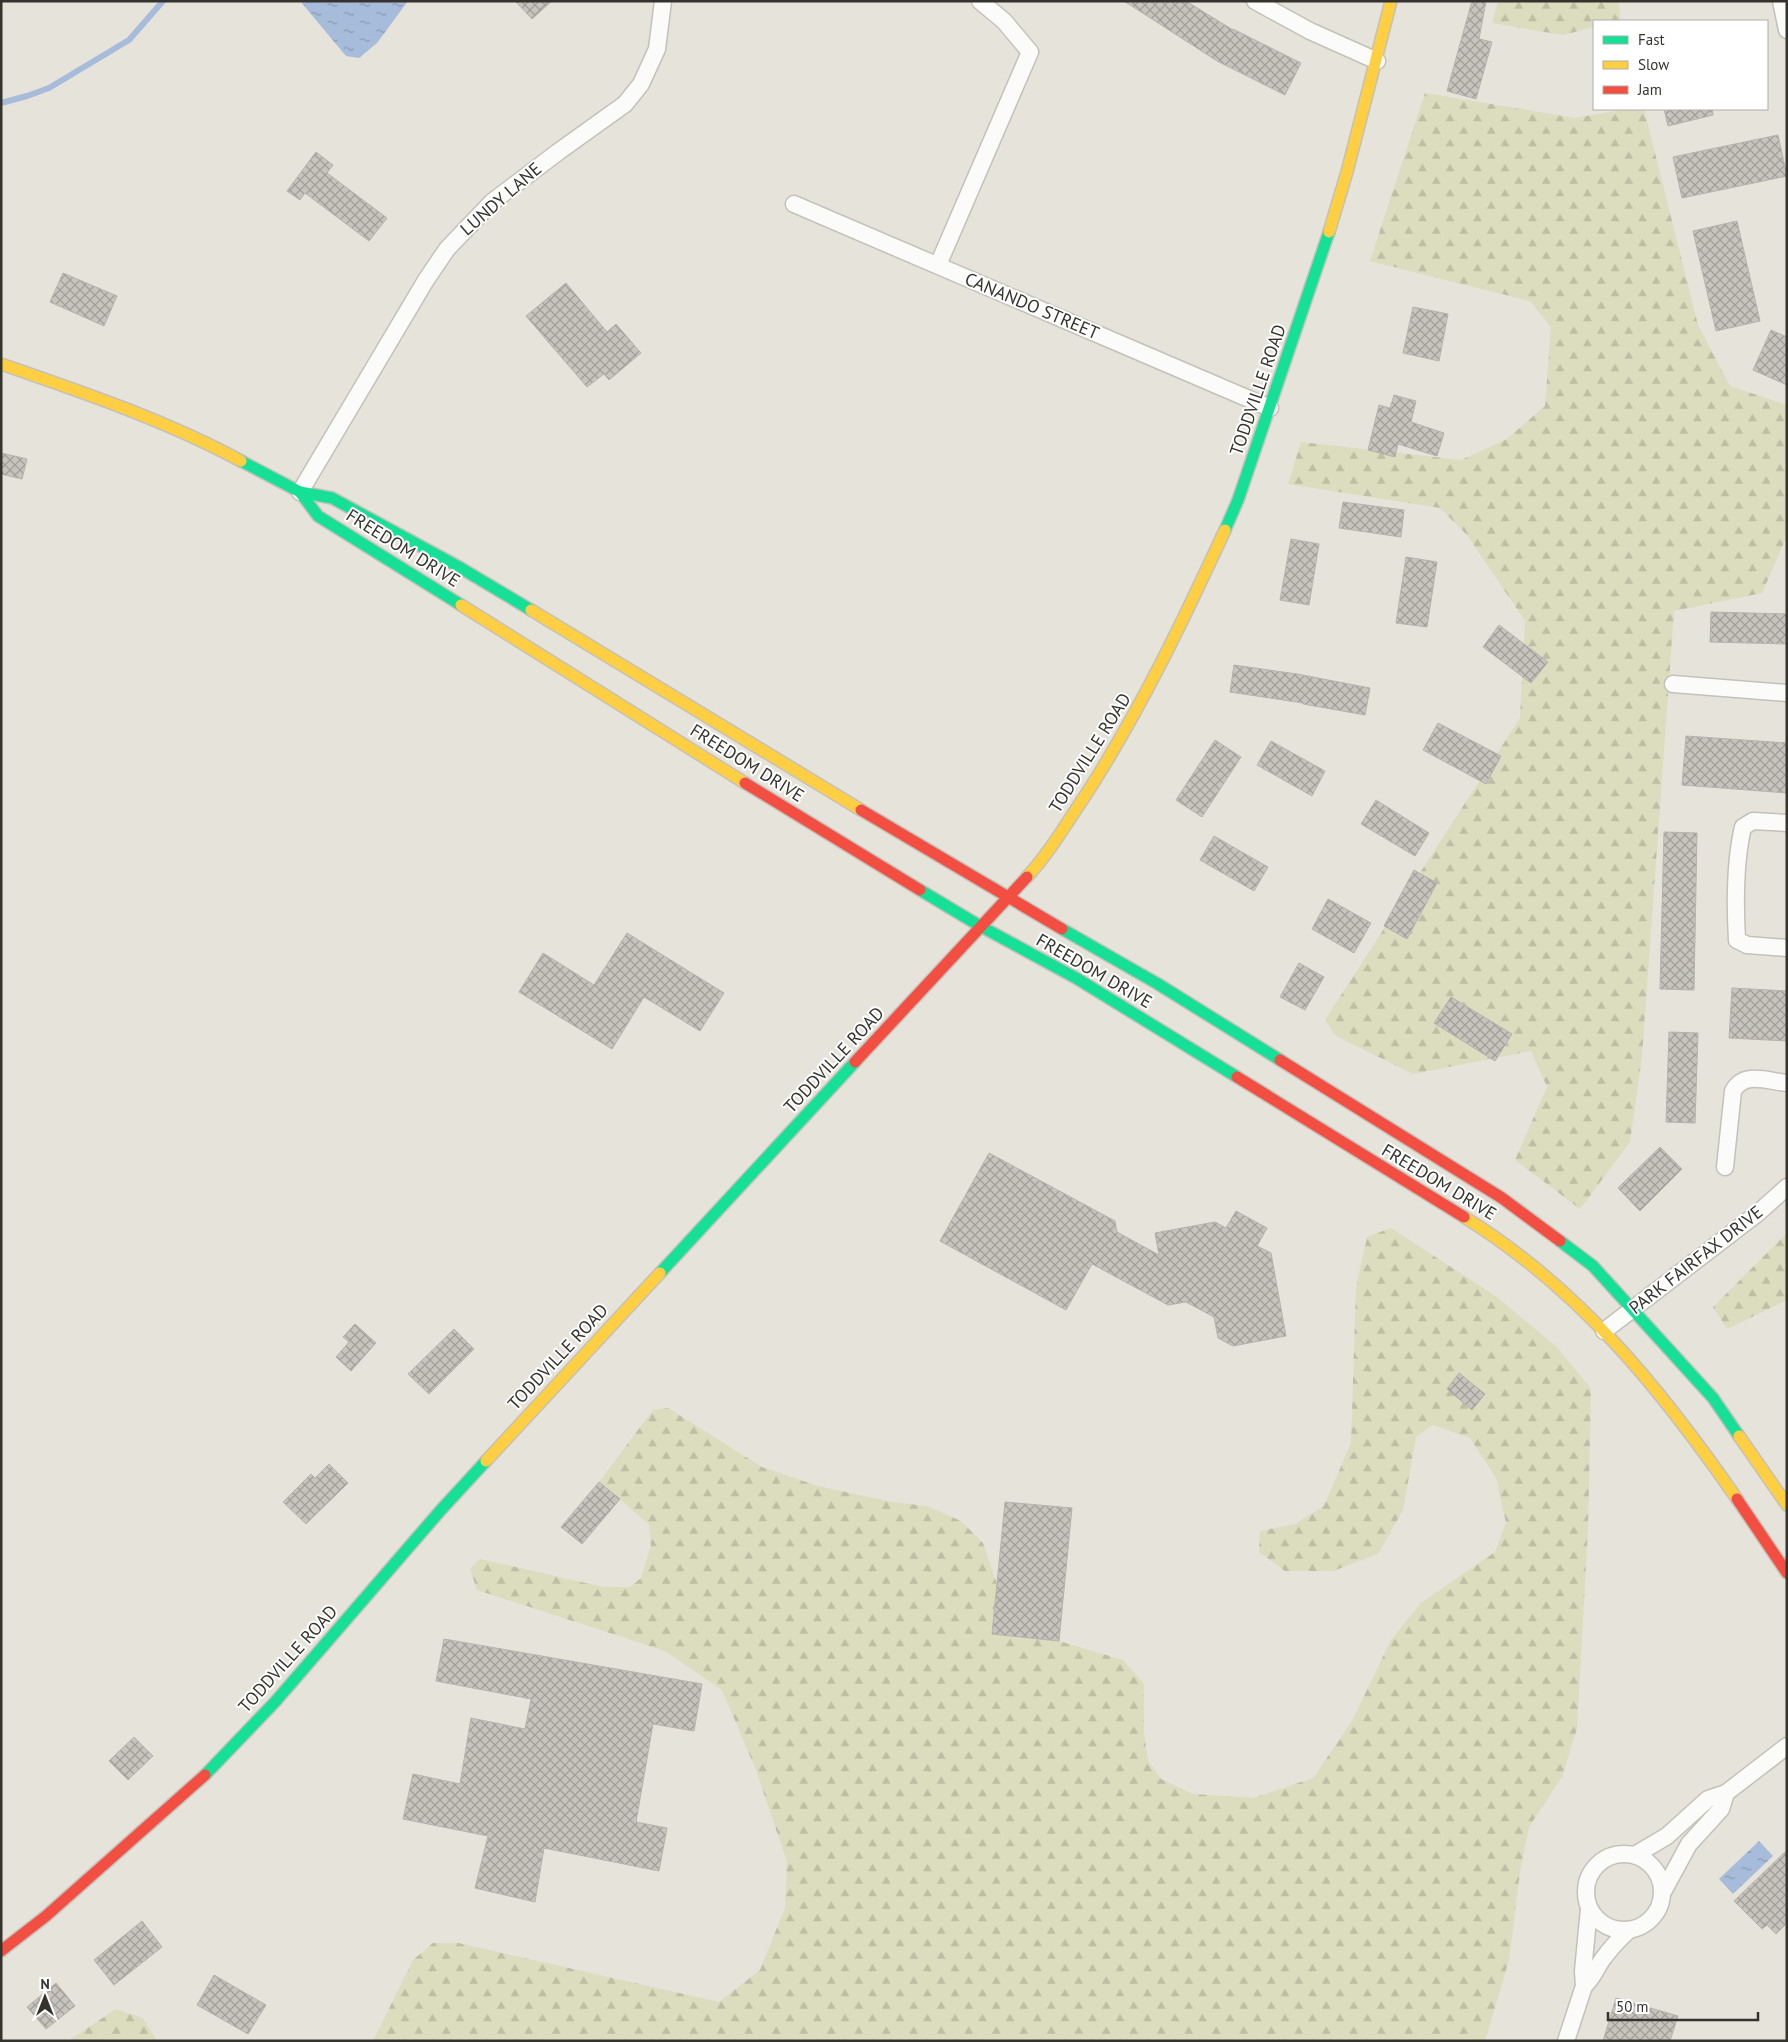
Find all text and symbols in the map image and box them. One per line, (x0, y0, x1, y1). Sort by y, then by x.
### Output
legend (1593, 20, 1768, 110)
text: Fast (1638, 30, 1665, 49)
text: Slow (1638, 55, 1669, 74)
text: Jam (1637, 80, 1662, 99)
street label: LUNDY LANE (455, 157, 546, 240)
street label: CANANDO STREET (962, 267, 1103, 344)
street label: TODDVILLE ROAD (1224, 321, 1291, 458)
street label: FREEDOM DRIVE (342, 503, 464, 592)
street label: TODDVILLE ROAD (1043, 688, 1136, 817)
street label: FREEDOM DRIVE (686, 718, 808, 807)
street label: FREEDOM DRIVE (1032, 928, 1156, 1013)
street label: TODDVILLE ROAD (778, 1002, 889, 1118)
street label: FREEDOM DRIVE (1378, 1138, 1501, 1225)
street label: PARK FAIRFAX DRIVE (1624, 1200, 1767, 1319)
street label: TODDVILLE ROAD (502, 1299, 613, 1415)
street label: TODDVILLE ROAD (233, 1600, 342, 1717)
north arrow (20, 1972, 70, 2022)
text: N (40, 1975, 50, 1993)
scale bar (1608, 1990, 1758, 2022)
text: 50 m (1616, 1997, 1649, 2016)

